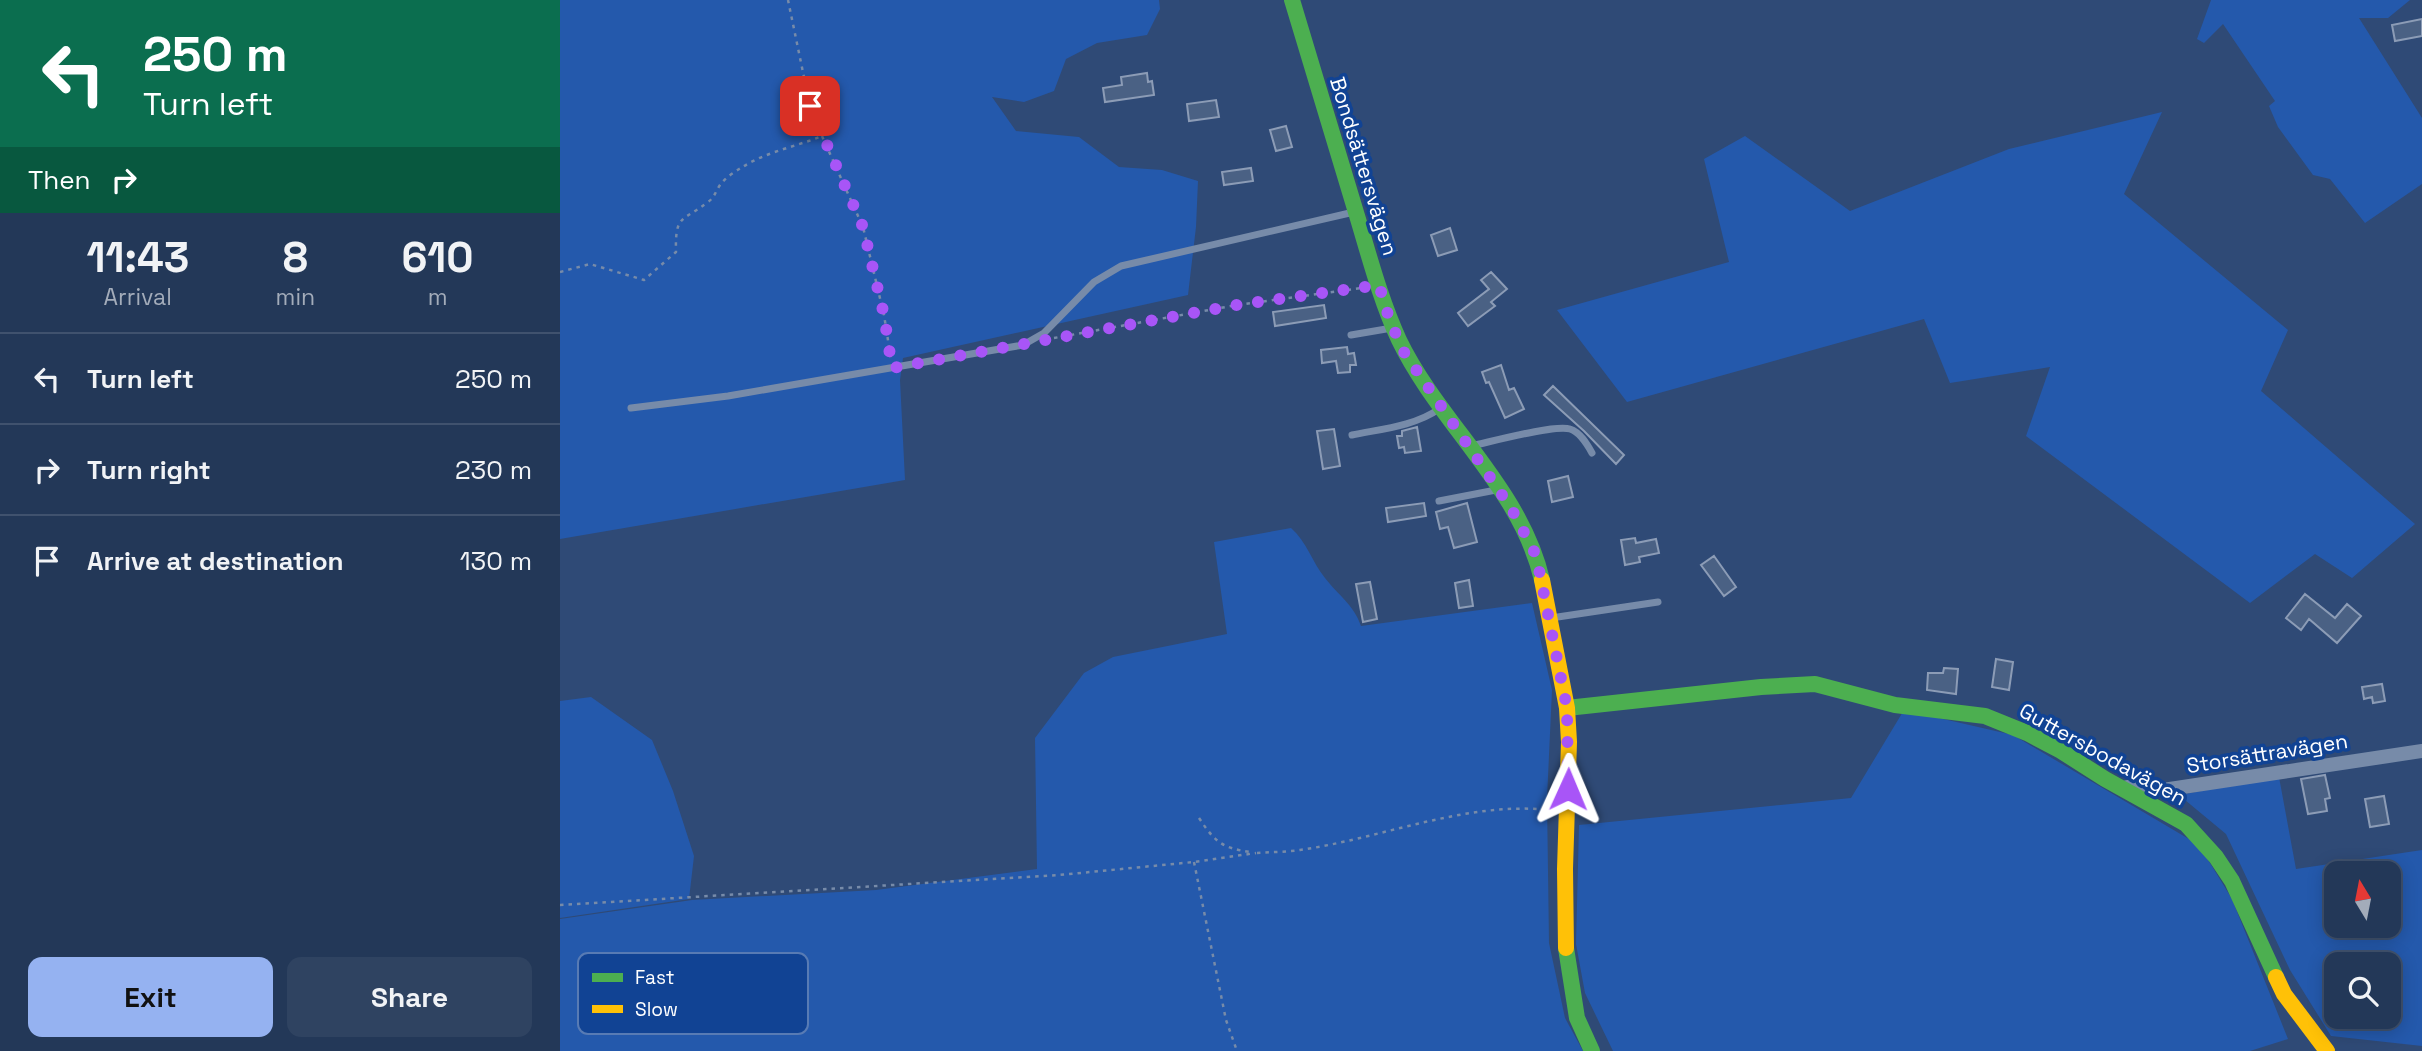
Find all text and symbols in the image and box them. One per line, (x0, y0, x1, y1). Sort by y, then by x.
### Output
text: 250 m (143, 23, 288, 85)
icon: left (28, 28, 119, 119)
street label: Bondsättersvägen (1324, 74, 1404, 258)
pin (780, 76, 840, 136)
text: Turn left (143, 84, 273, 124)
icon: arrive (791, 87, 829, 125)
icon: right (105, 161, 143, 199)
text: Then (28, 163, 91, 197)
text: 11:43 (86, 231, 189, 284)
text: 8 (283, 231, 308, 284)
text: 610 (402, 231, 474, 284)
text: Arrival (104, 282, 172, 312)
text: min (276, 282, 315, 312)
text: m (428, 282, 447, 312)
icon: left (28, 360, 66, 398)
text: Turn left (87, 362, 194, 396)
text: 250 m (455, 362, 532, 396)
icon: right (28, 451, 66, 489)
text: Turn right (87, 453, 211, 487)
text: 230 m (455, 453, 532, 487)
icon: arrive (28, 542, 66, 580)
text: Arrive at destination (87, 544, 344, 578)
text: 130 m (460, 544, 532, 578)
street label: Guttersbodavägen (2014, 697, 2192, 811)
street label: Storsättravägen (2184, 727, 2350, 779)
position arrow (1531, 752, 1605, 826)
north arrow (2324, 861, 2401, 938)
map controls (2324, 861, 2401, 1029)
button: search (2324, 952, 2401, 1029)
legend (578, 953, 808, 1034)
button: Exit (28, 957, 273, 1037)
button: Share (287, 957, 532, 1037)
text: Fast (635, 965, 675, 990)
text: Slow (635, 997, 678, 1022)

